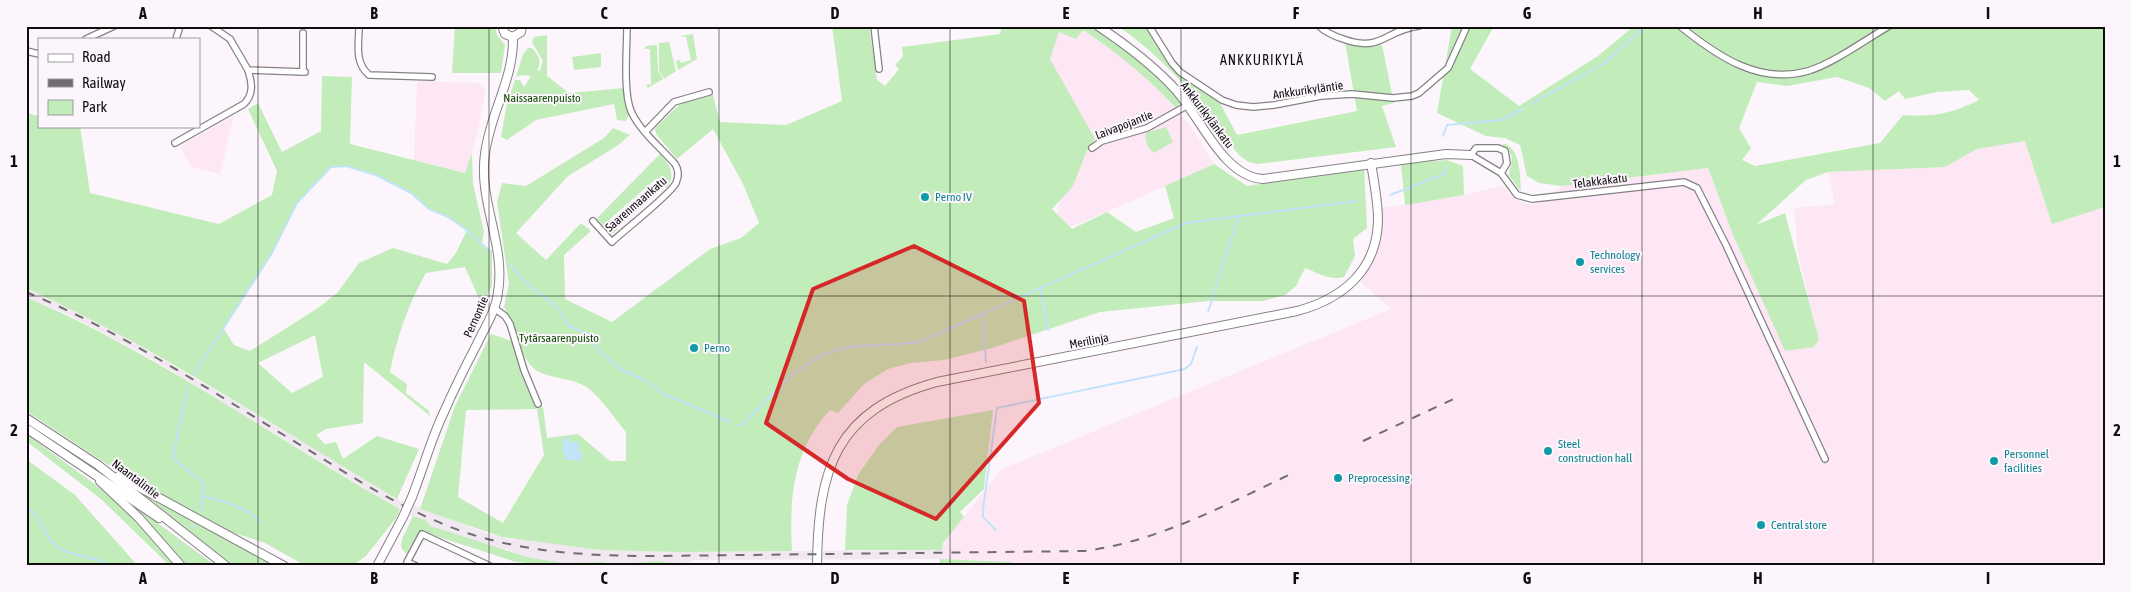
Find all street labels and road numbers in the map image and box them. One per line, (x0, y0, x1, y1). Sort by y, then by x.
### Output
street label: Ankkurikyläntie (1272, 78, 1344, 102)
street label: Ankkurikylänkatu (1178, 79, 1237, 151)
street label: Laivapojantie (1093, 108, 1155, 142)
street label: Telakkakatu (1572, 171, 1628, 191)
street label: Saarenmaankatu (602, 173, 670, 234)
street label: Pernontie (461, 294, 491, 340)
street label: Merilinja (1068, 330, 1110, 352)
street label: Naantalintie (109, 456, 163, 502)

